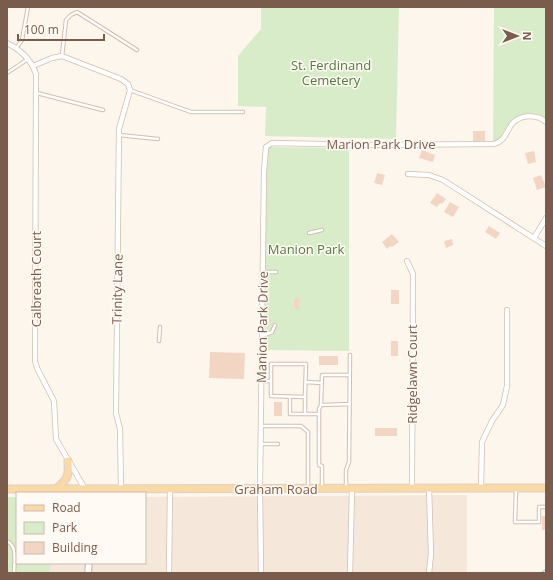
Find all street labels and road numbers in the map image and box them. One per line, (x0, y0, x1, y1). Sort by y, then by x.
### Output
street label: Marion Park Drive (326, 135, 436, 153)
street label: Calbreath Court (27, 230, 45, 327)
street label: Trinity Lane (107, 253, 127, 325)
street label: Manion Park Drive (252, 271, 272, 383)
street label: Ridgelawn Court (403, 324, 421, 424)
street label: Graham Road (234, 480, 318, 498)

